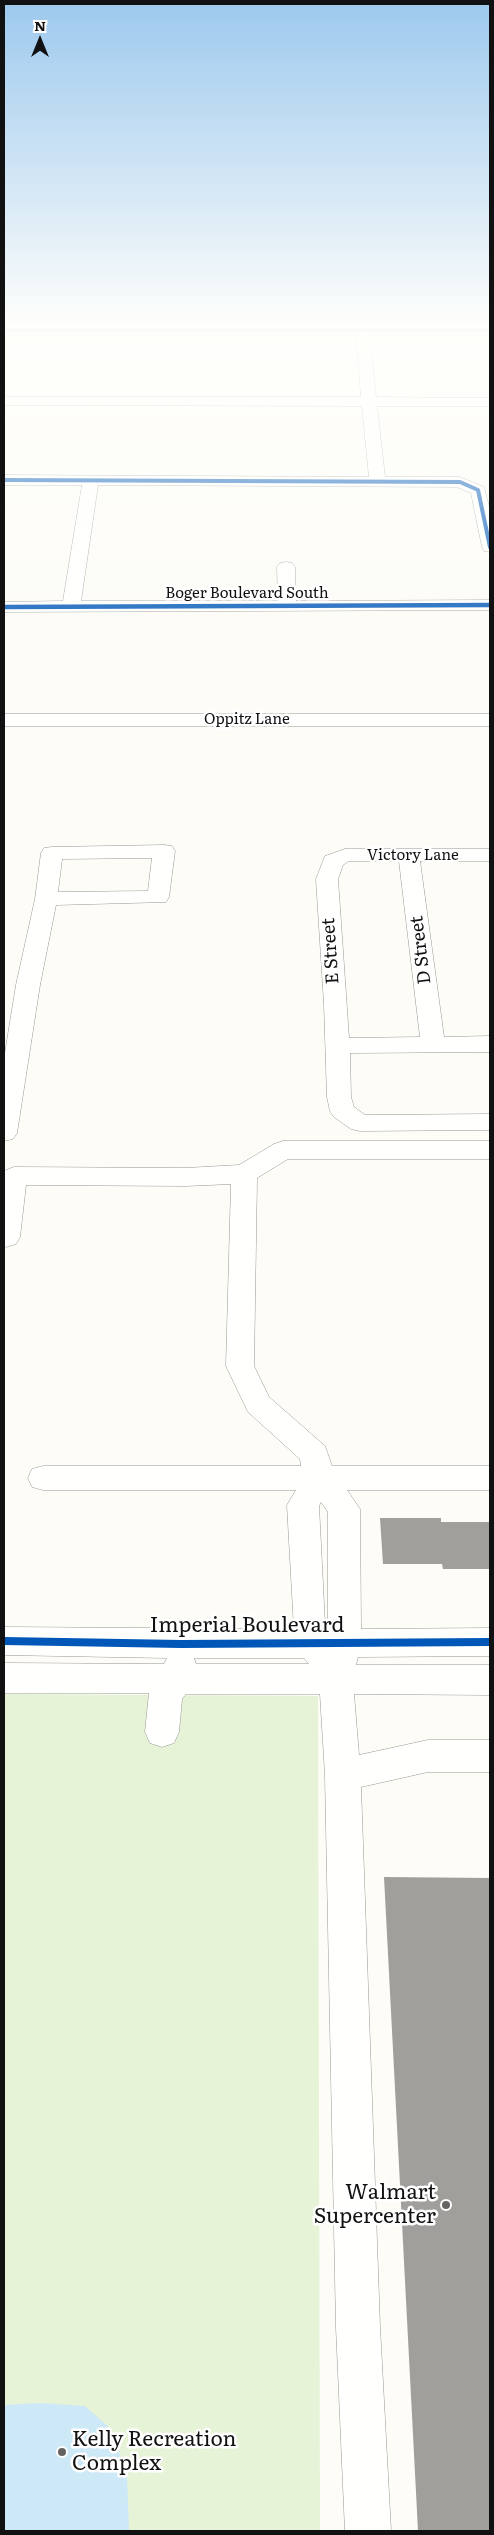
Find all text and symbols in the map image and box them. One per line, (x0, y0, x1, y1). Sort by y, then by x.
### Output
north arrow (15, 15, 65, 65)
text: N (34, 15, 46, 35)
street label: Boger Boulevard South (165, 585, 329, 603)
street label: Oppitz Lane (204, 711, 290, 729)
street label: Victory Lane (367, 847, 459, 865)
street label: D Street (406, 915, 436, 985)
street label: E Street (318, 917, 344, 985)
street label: Imperial Boulevard (150, 1613, 344, 1639)
place label: Walmart Supercenter (314, 2180, 436, 2230)
marker: Walmart Supercenter (440, 2199, 452, 2211)
place label: Kelly Recreation Complex (72, 2427, 236, 2477)
marker: Kelly Recreation Complex (56, 2446, 68, 2458)

